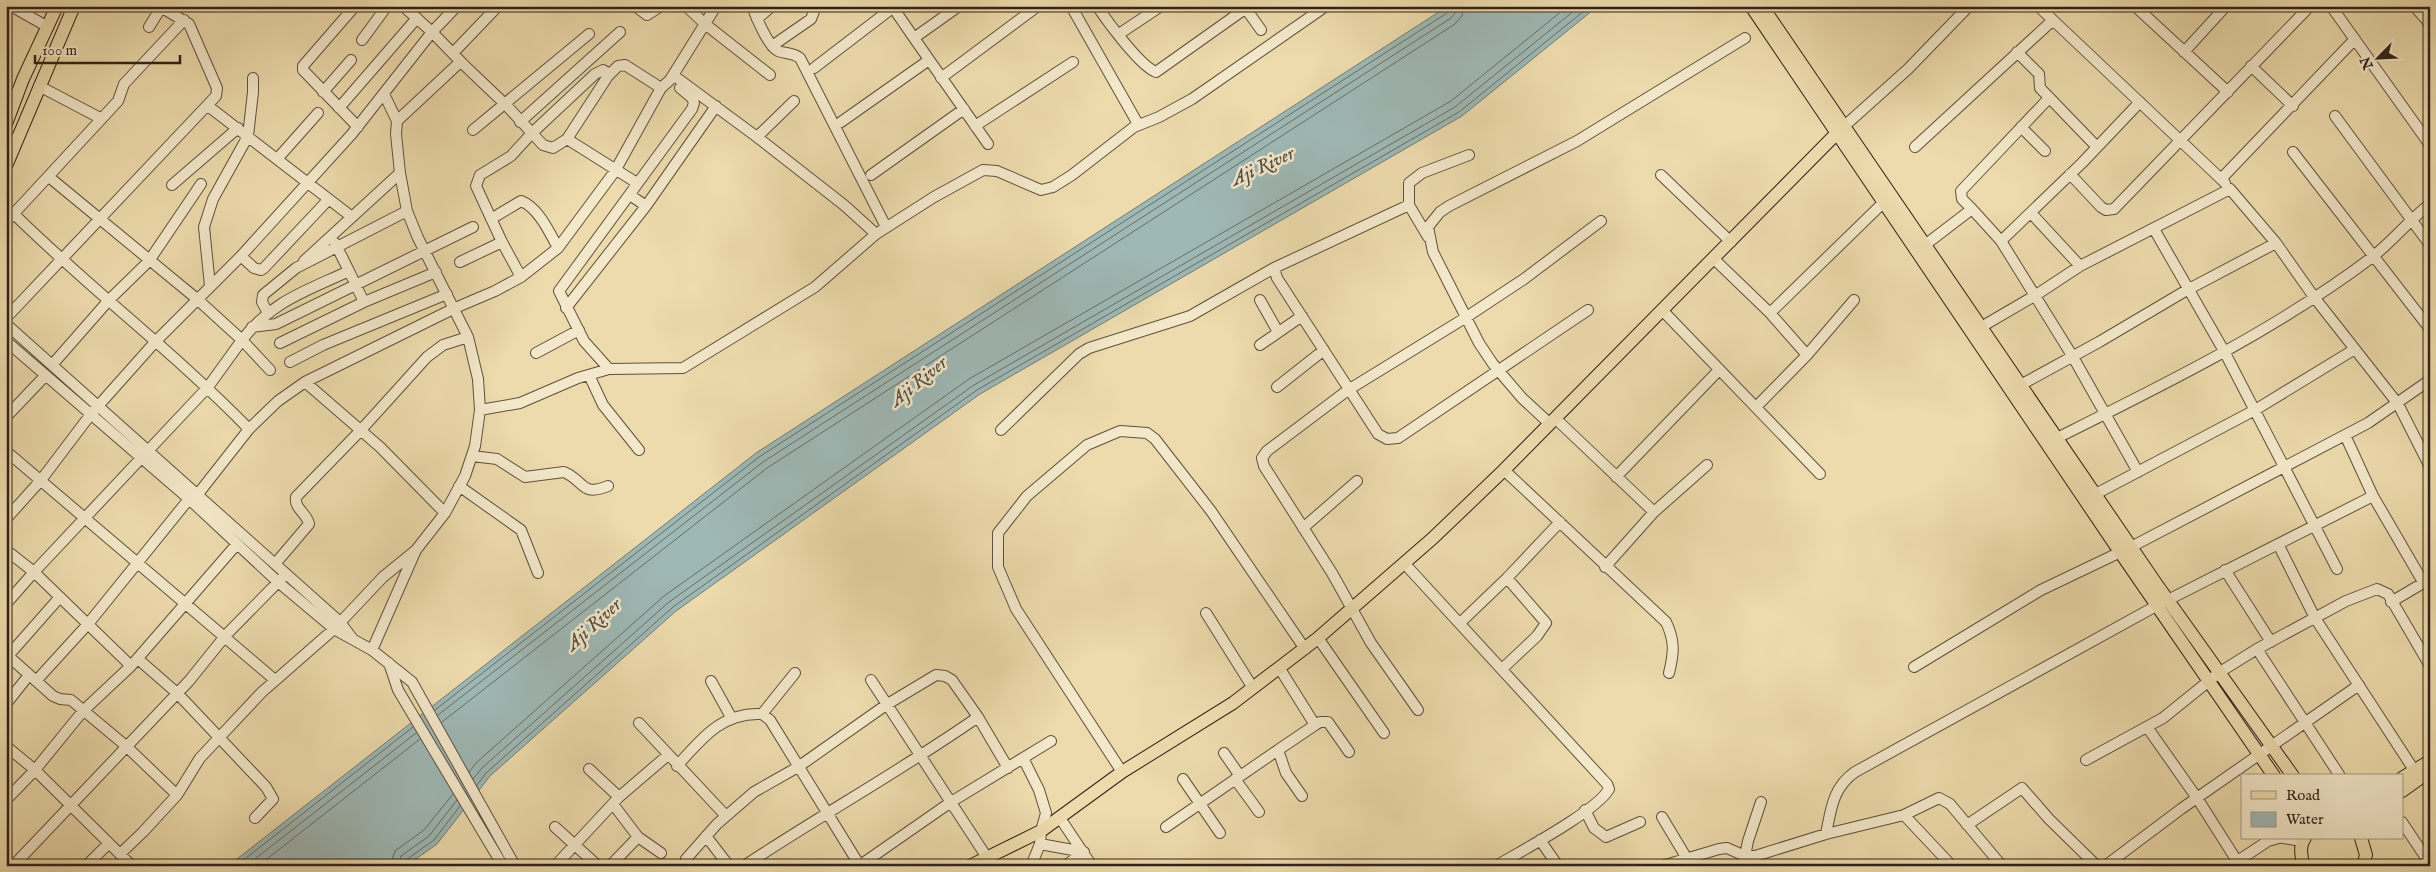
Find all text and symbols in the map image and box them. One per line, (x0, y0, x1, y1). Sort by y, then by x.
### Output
scale bar (35, 32, 180, 64)
north arrow (2354, 32, 2404, 82)
text: 100 m (42, 41, 78, 60)
text: N (2356, 54, 2378, 73)
water label: Aji River (1226, 141, 1300, 193)
water label: Aji River (884, 351, 954, 414)
water label: Aji River (560, 593, 628, 658)
legend (2241, 774, 2404, 840)
text: Road (2286, 786, 2321, 805)
text: Water (2286, 810, 2324, 829)

